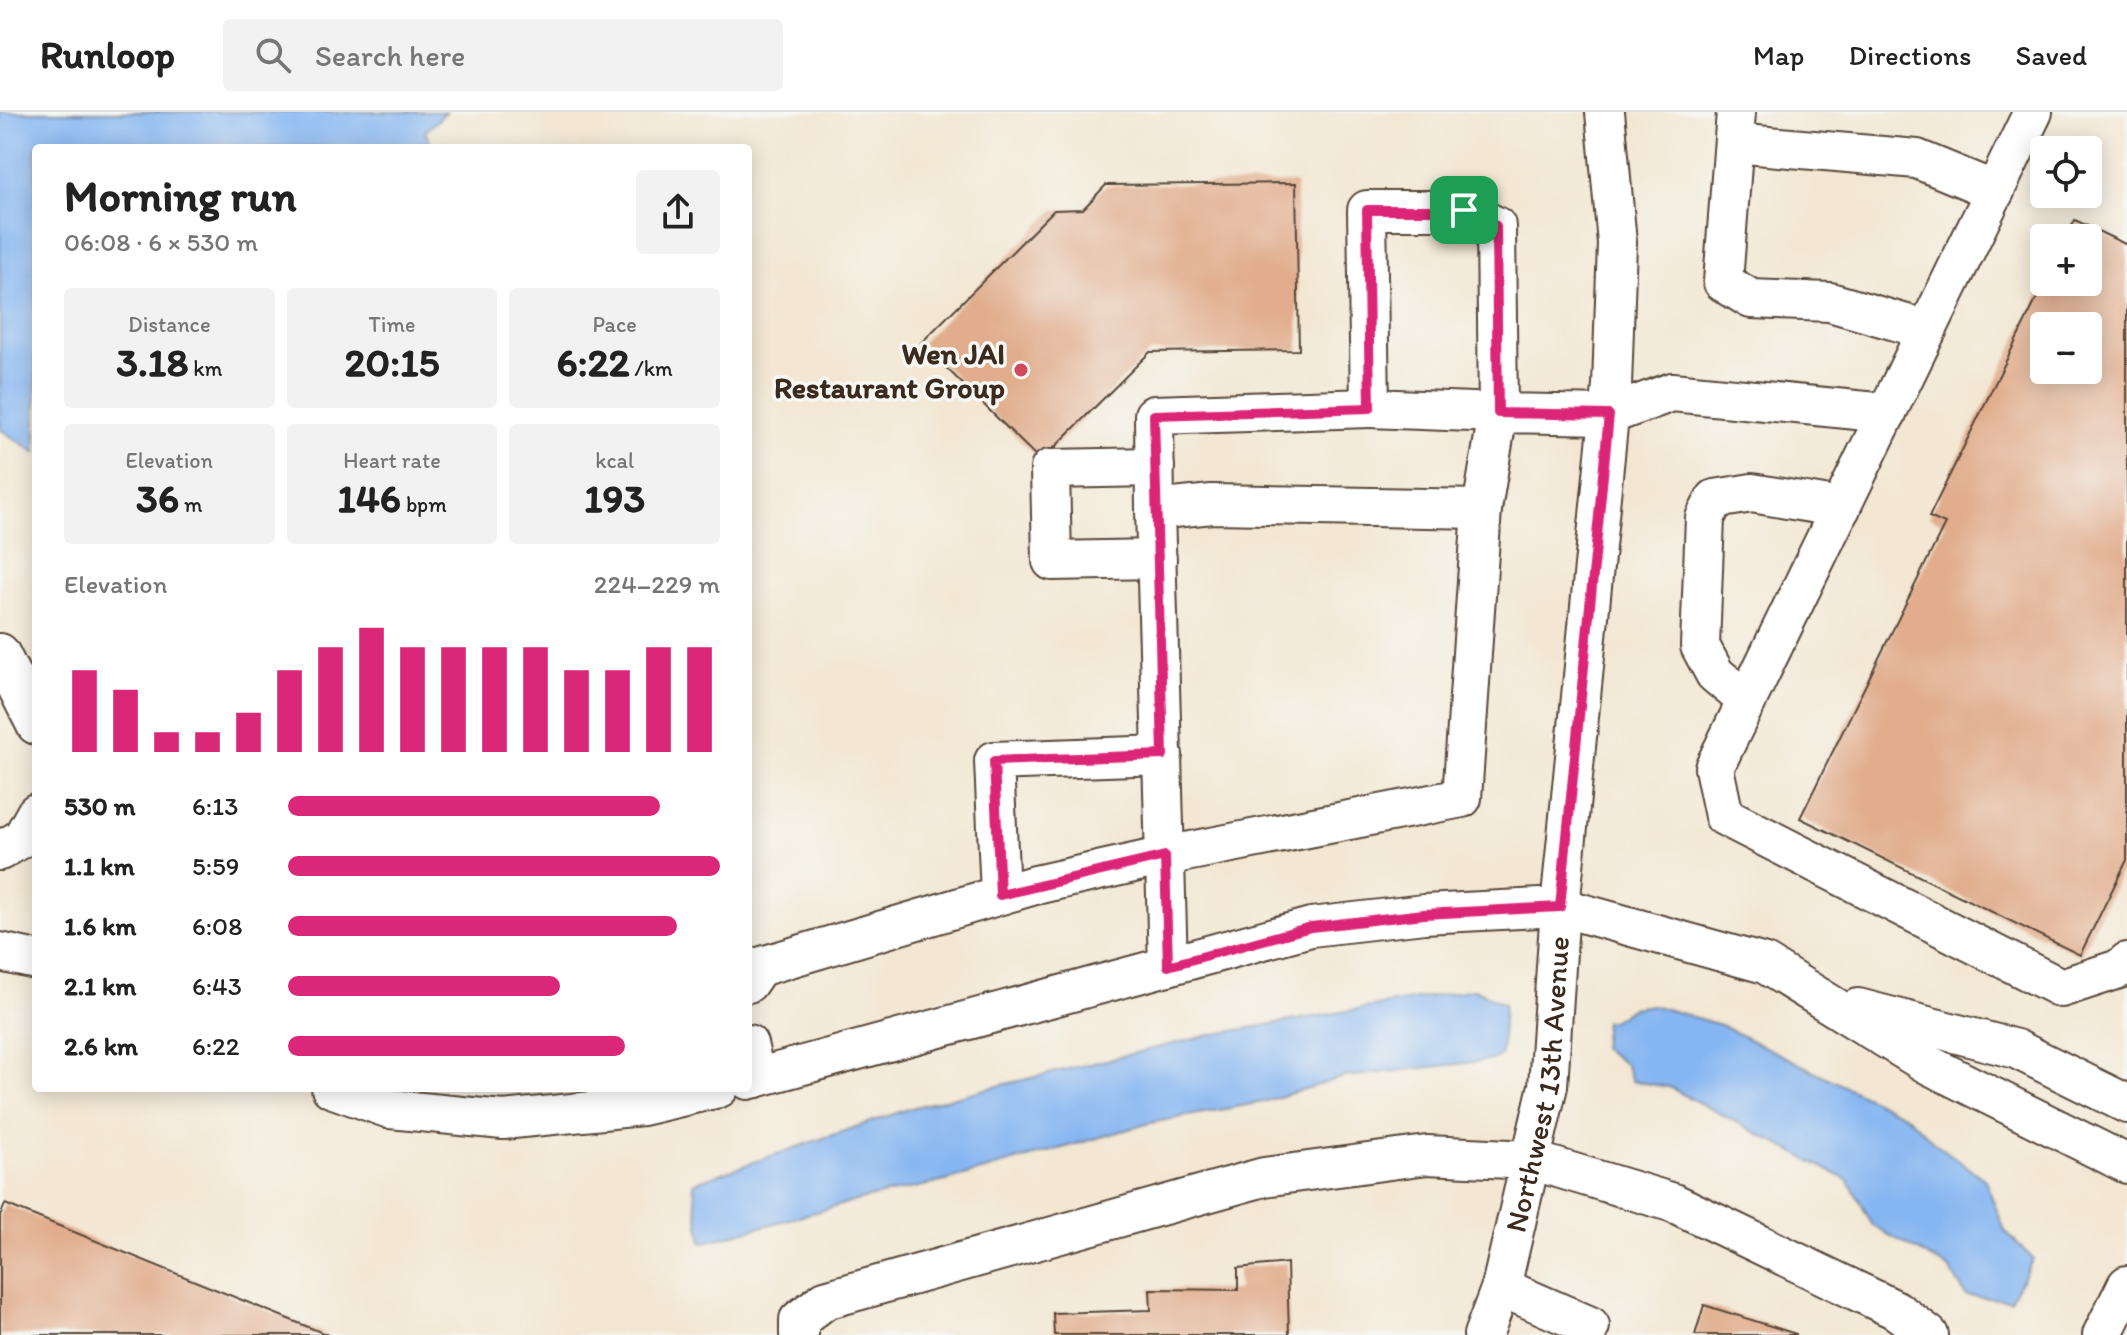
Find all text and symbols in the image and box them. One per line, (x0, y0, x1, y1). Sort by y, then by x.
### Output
search box (223, 19, 783, 91)
text: Runloop (40, 32, 175, 78)
icon: search (251, 33, 295, 77)
text: Search here (315, 37, 465, 74)
text: Map (1753, 38, 1804, 72)
text: Directions (1848, 38, 1972, 72)
text: Saved (2016, 38, 2087, 72)
map controls (2030, 136, 2102, 384)
button: locate (2030, 136, 2102, 208)
text: Morning run (64, 169, 297, 222)
button: share (636, 170, 720, 254)
pin (1430, 176, 1498, 244)
icon: arrive (1442, 188, 1486, 232)
button: + (2030, 224, 2102, 296)
text: 06:08 · 6 × 530 m (64, 226, 258, 258)
text: Distance (128, 311, 211, 338)
text: Time (369, 311, 415, 338)
text: Pace (593, 311, 637, 338)
button: − (2030, 312, 2102, 384)
place label: Wen JAI Restaurant Group (774, 335, 1005, 406)
text: 3.18 (116, 338, 188, 386)
text: 20:15 (344, 338, 440, 386)
text: 6:22 (556, 338, 630, 386)
text: km (188, 355, 222, 382)
text: /km (630, 355, 673, 382)
marker: Wen JAI Restaurant Group (1012, 361, 1030, 379)
text: Elevation (126, 447, 213, 474)
text: Heart rate (343, 447, 441, 474)
text: kcal (595, 447, 634, 474)
text: 36 (136, 474, 179, 522)
text: 146 (337, 474, 401, 522)
text: 193 (584, 474, 645, 522)
text: m (179, 491, 203, 518)
text: bpm (401, 491, 447, 518)
text: Elevation (64, 568, 167, 600)
text: 224–229 m (594, 568, 720, 600)
text: 530 m (64, 790, 136, 822)
text: 6:13 (192, 790, 238, 822)
text: 1.1 km (64, 850, 135, 882)
text: 5:59 (192, 850, 239, 882)
text: 1.6 km (64, 910, 136, 942)
text: 6:08 (192, 910, 242, 942)
street label: Northwest 13th Avenue (1496, 935, 1577, 1236)
text: 2.1 km (64, 970, 136, 1002)
text: 6:43 (192, 970, 242, 1002)
text: 2.6 km (64, 1030, 138, 1062)
text: 6:22 (192, 1030, 239, 1062)

